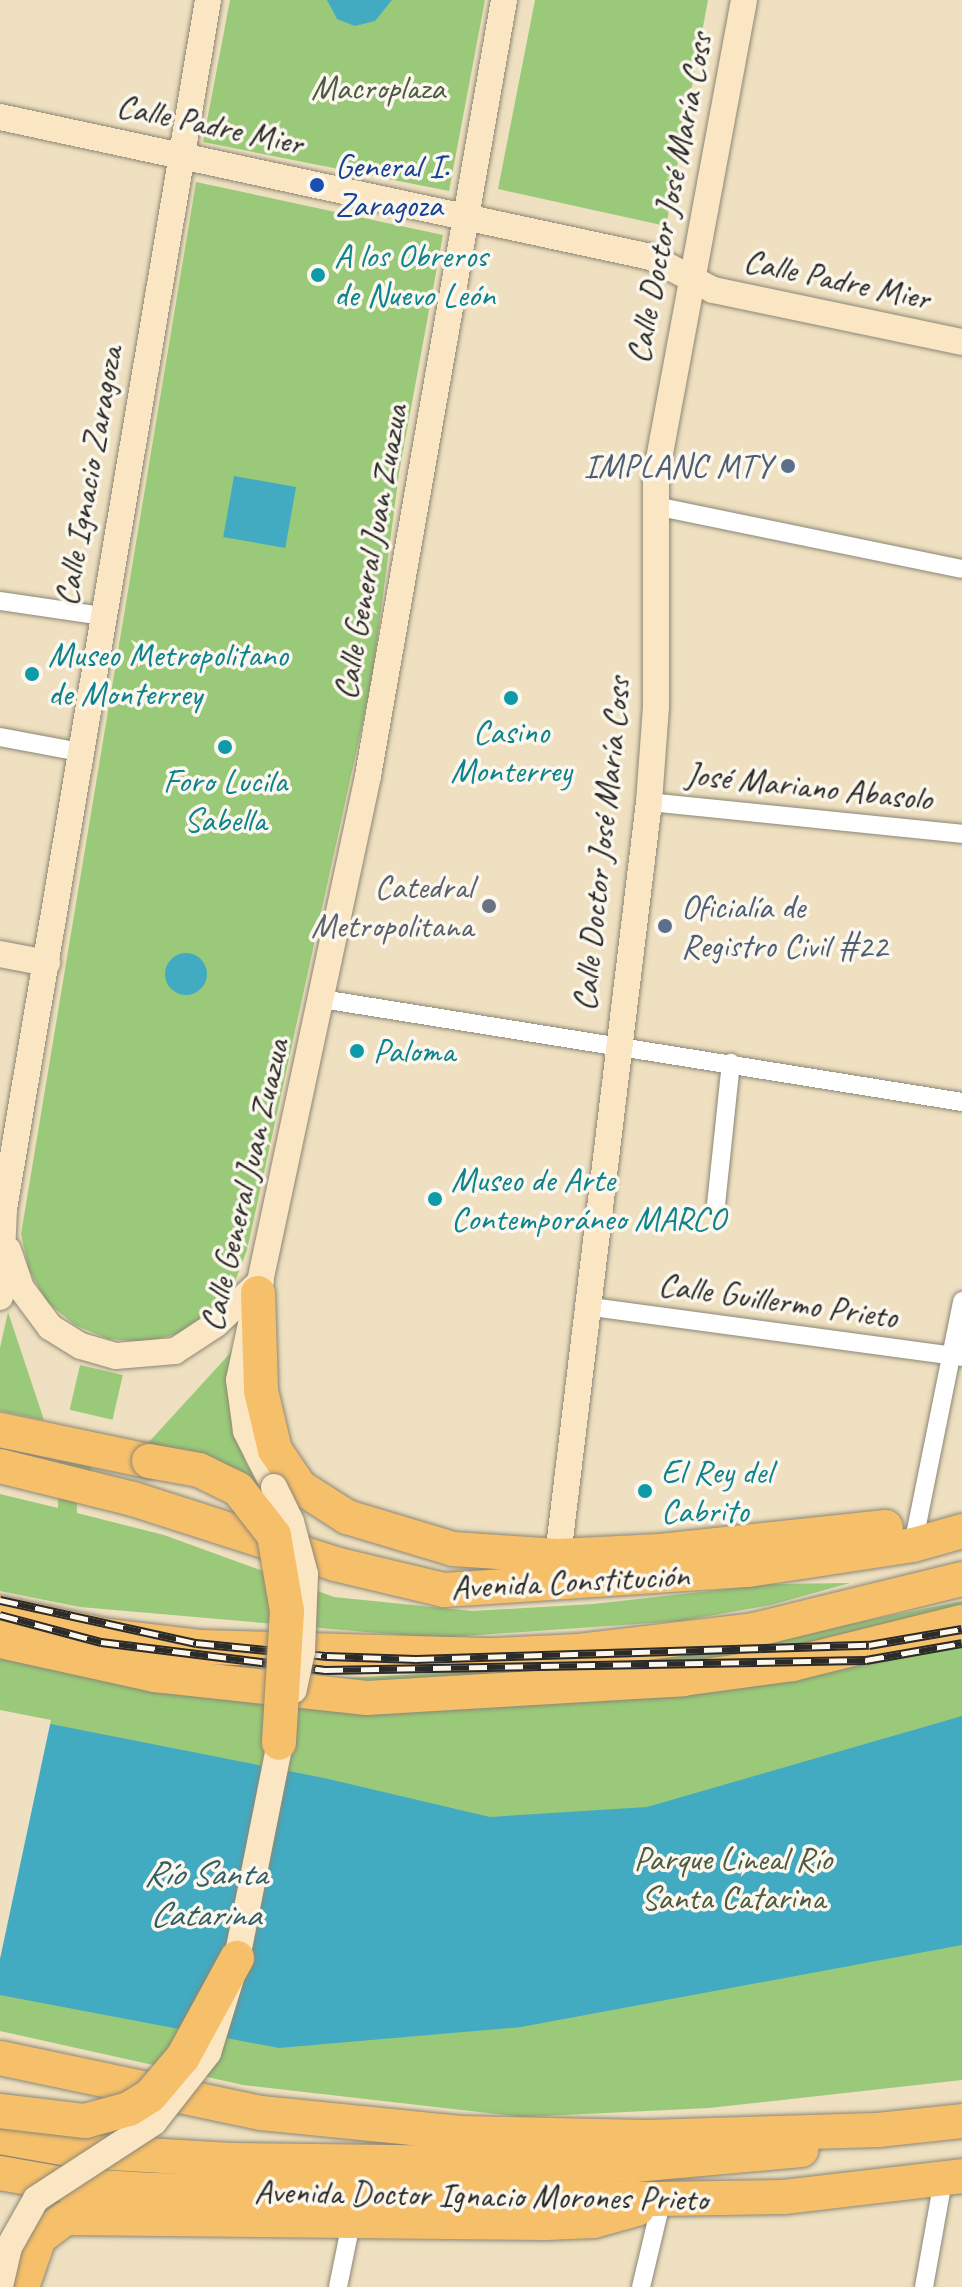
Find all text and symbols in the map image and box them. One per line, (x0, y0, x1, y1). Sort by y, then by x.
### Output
street label: Calle Doctor José María Coss (617, 30, 721, 366)
park label: Macroplaza (311, 68, 445, 108)
street label: Calle Padre Mier (113, 84, 307, 164)
place label: General I. Zaragoza (335, 145, 449, 224)
marker: General I. Zaragoza (306, 174, 328, 196)
place label: A los Obreros de Nuevo León (334, 235, 495, 314)
street label: Calle Padre Mier (740, 239, 934, 319)
marker: A los Obreros de Nuevo León (309, 266, 327, 284)
street label: Calle Ignacio Zaragoza (45, 343, 131, 609)
street label: Calle General Juan Zuazua (324, 403, 416, 701)
place label: IMPLANC MTY (583, 446, 772, 486)
marker: IMPLANC MTY (779, 457, 797, 475)
place label: Museo Metropolitano de Monterrey (48, 634, 288, 714)
marker: Museo Metropolitano de Monterrey (23, 665, 41, 683)
street label: Calle Doctor José María Coss (563, 675, 639, 1013)
marker: Casino Monterrey (502, 689, 520, 707)
place label: Casino Monterrey (450, 711, 572, 790)
marker: Foro Lucila Sabella (216, 738, 234, 756)
street label: José Mariano Abasolo (684, 753, 934, 819)
place label: Foro Lucila Sabella (163, 760, 287, 840)
place label: Catedral Metropolitana (311, 866, 473, 946)
place label: Oficialía de Registro Civil #22 (681, 886, 888, 966)
marker: Catedral Metropolitana (480, 897, 498, 915)
marker: Oficialía de Registro Civil #22 (656, 917, 674, 935)
place label: Paloma (373, 1031, 455, 1071)
street label: Calle General Juan Zuazua (191, 1036, 297, 1334)
marker: Paloma (348, 1042, 366, 1060)
place label: Museo de Arte Contemporáneo MARCO (451, 1159, 725, 1238)
marker: Museo de Arte Contemporáneo MARCO (426, 1190, 444, 1208)
street label: Calle Guillermo Prieto (656, 1263, 900, 1337)
place label: El Rey del Cabrito (661, 1451, 772, 1530)
marker: El Rey del Cabrito (636, 1482, 654, 1500)
street label: Avenida Constitución (450, 1554, 690, 1608)
park label: Parque Lineal Río Santa Catarina (634, 1838, 832, 1918)
water label: Río Santa Catarina (144, 1851, 266, 1936)
street label: Avenida Doctor Ignacio Morones Prieto (253, 2171, 709, 2219)

